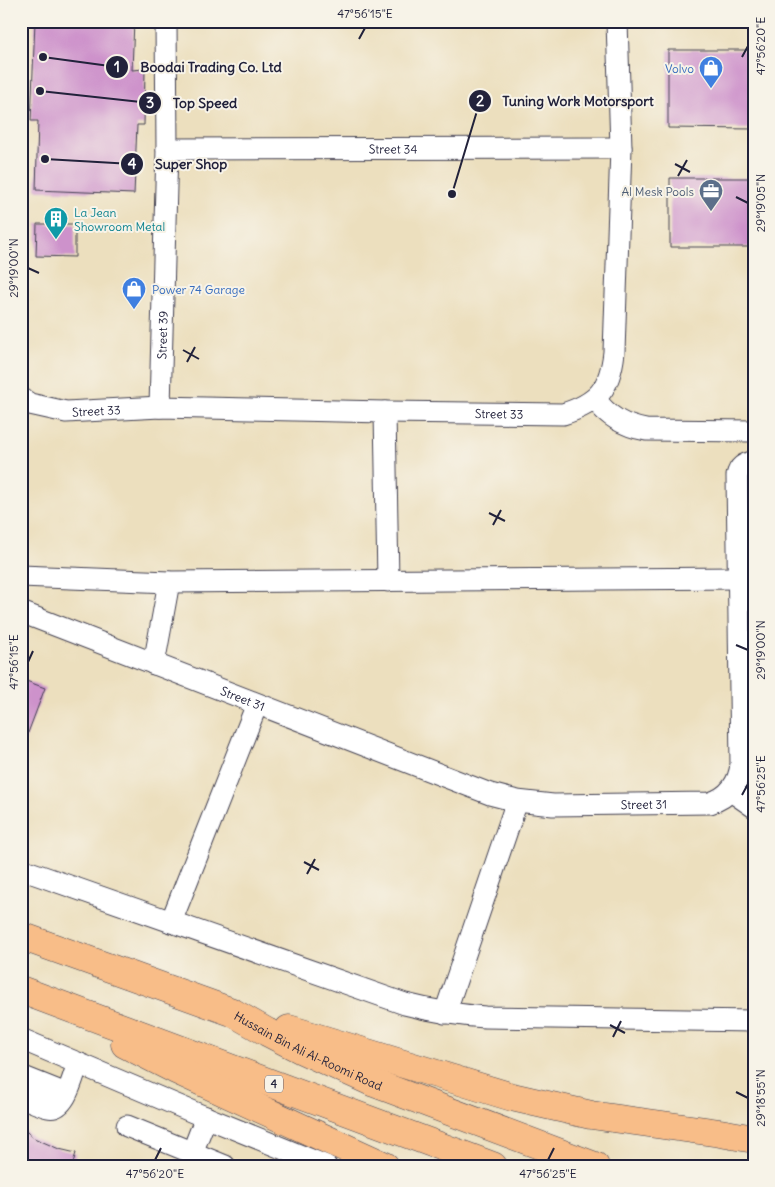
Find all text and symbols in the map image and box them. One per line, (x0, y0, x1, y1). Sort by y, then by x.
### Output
text: 47°56'15"E (337, 6, 393, 21)
text: 47°56'20"E (753, 17, 768, 75)
callout: Boodai Trading Co. Ltd (105, 52, 291, 81)
shop icon: Volvo (698, 55, 724, 89)
text: 1 (114, 57, 120, 76)
text: Boodai Trading Co. Ltd (140, 58, 283, 76)
place label: Volvo (665, 61, 694, 76)
callout: Tuning Work Motorsport (467, 86, 663, 115)
callout: Top Speed (137, 89, 247, 118)
text: 2 (476, 91, 484, 110)
text: Tuning Work Motorsport (502, 92, 654, 110)
text: 3 (146, 93, 154, 112)
text: Top Speed (173, 94, 238, 112)
street label: Street 34 (369, 141, 417, 156)
callout: Super Shop (120, 149, 237, 178)
text: 4 (128, 154, 137, 173)
text: Super Shop (155, 155, 227, 173)
text: 29°19'05"N (753, 174, 768, 232)
office icon: Al Mesk Pools (698, 178, 724, 212)
place label: Al Mesk Pools (622, 184, 694, 199)
place label: La Jean Showroom Metal (74, 205, 165, 234)
building icon: La Jean Showroom Metal (43, 206, 69, 240)
text: 29°19'00"N (6, 238, 21, 298)
shop icon: Power 74 Garage (121, 276, 147, 310)
place label: Power 74 Garage (152, 282, 245, 297)
street label: Street 39 (154, 310, 170, 360)
street label: Street 33 (72, 402, 121, 419)
street label: Street 33 (475, 406, 524, 421)
text: 29°19'00"N (753, 620, 768, 680)
text: 47°56'15"E (6, 634, 21, 690)
street label: Street 31 (219, 683, 267, 713)
text: 47°56'25"E (753, 755, 768, 813)
street label: Street 31 (621, 796, 667, 812)
street label: Hussain Bin Ali Al-Roomi Road (232, 1008, 385, 1093)
text: 29°18'55"N (753, 1069, 768, 1127)
road number: 4 (265, 1076, 283, 1092)
text: 47°56'20"E (126, 1166, 184, 1181)
text: 47°56'25"E (519, 1166, 577, 1181)

